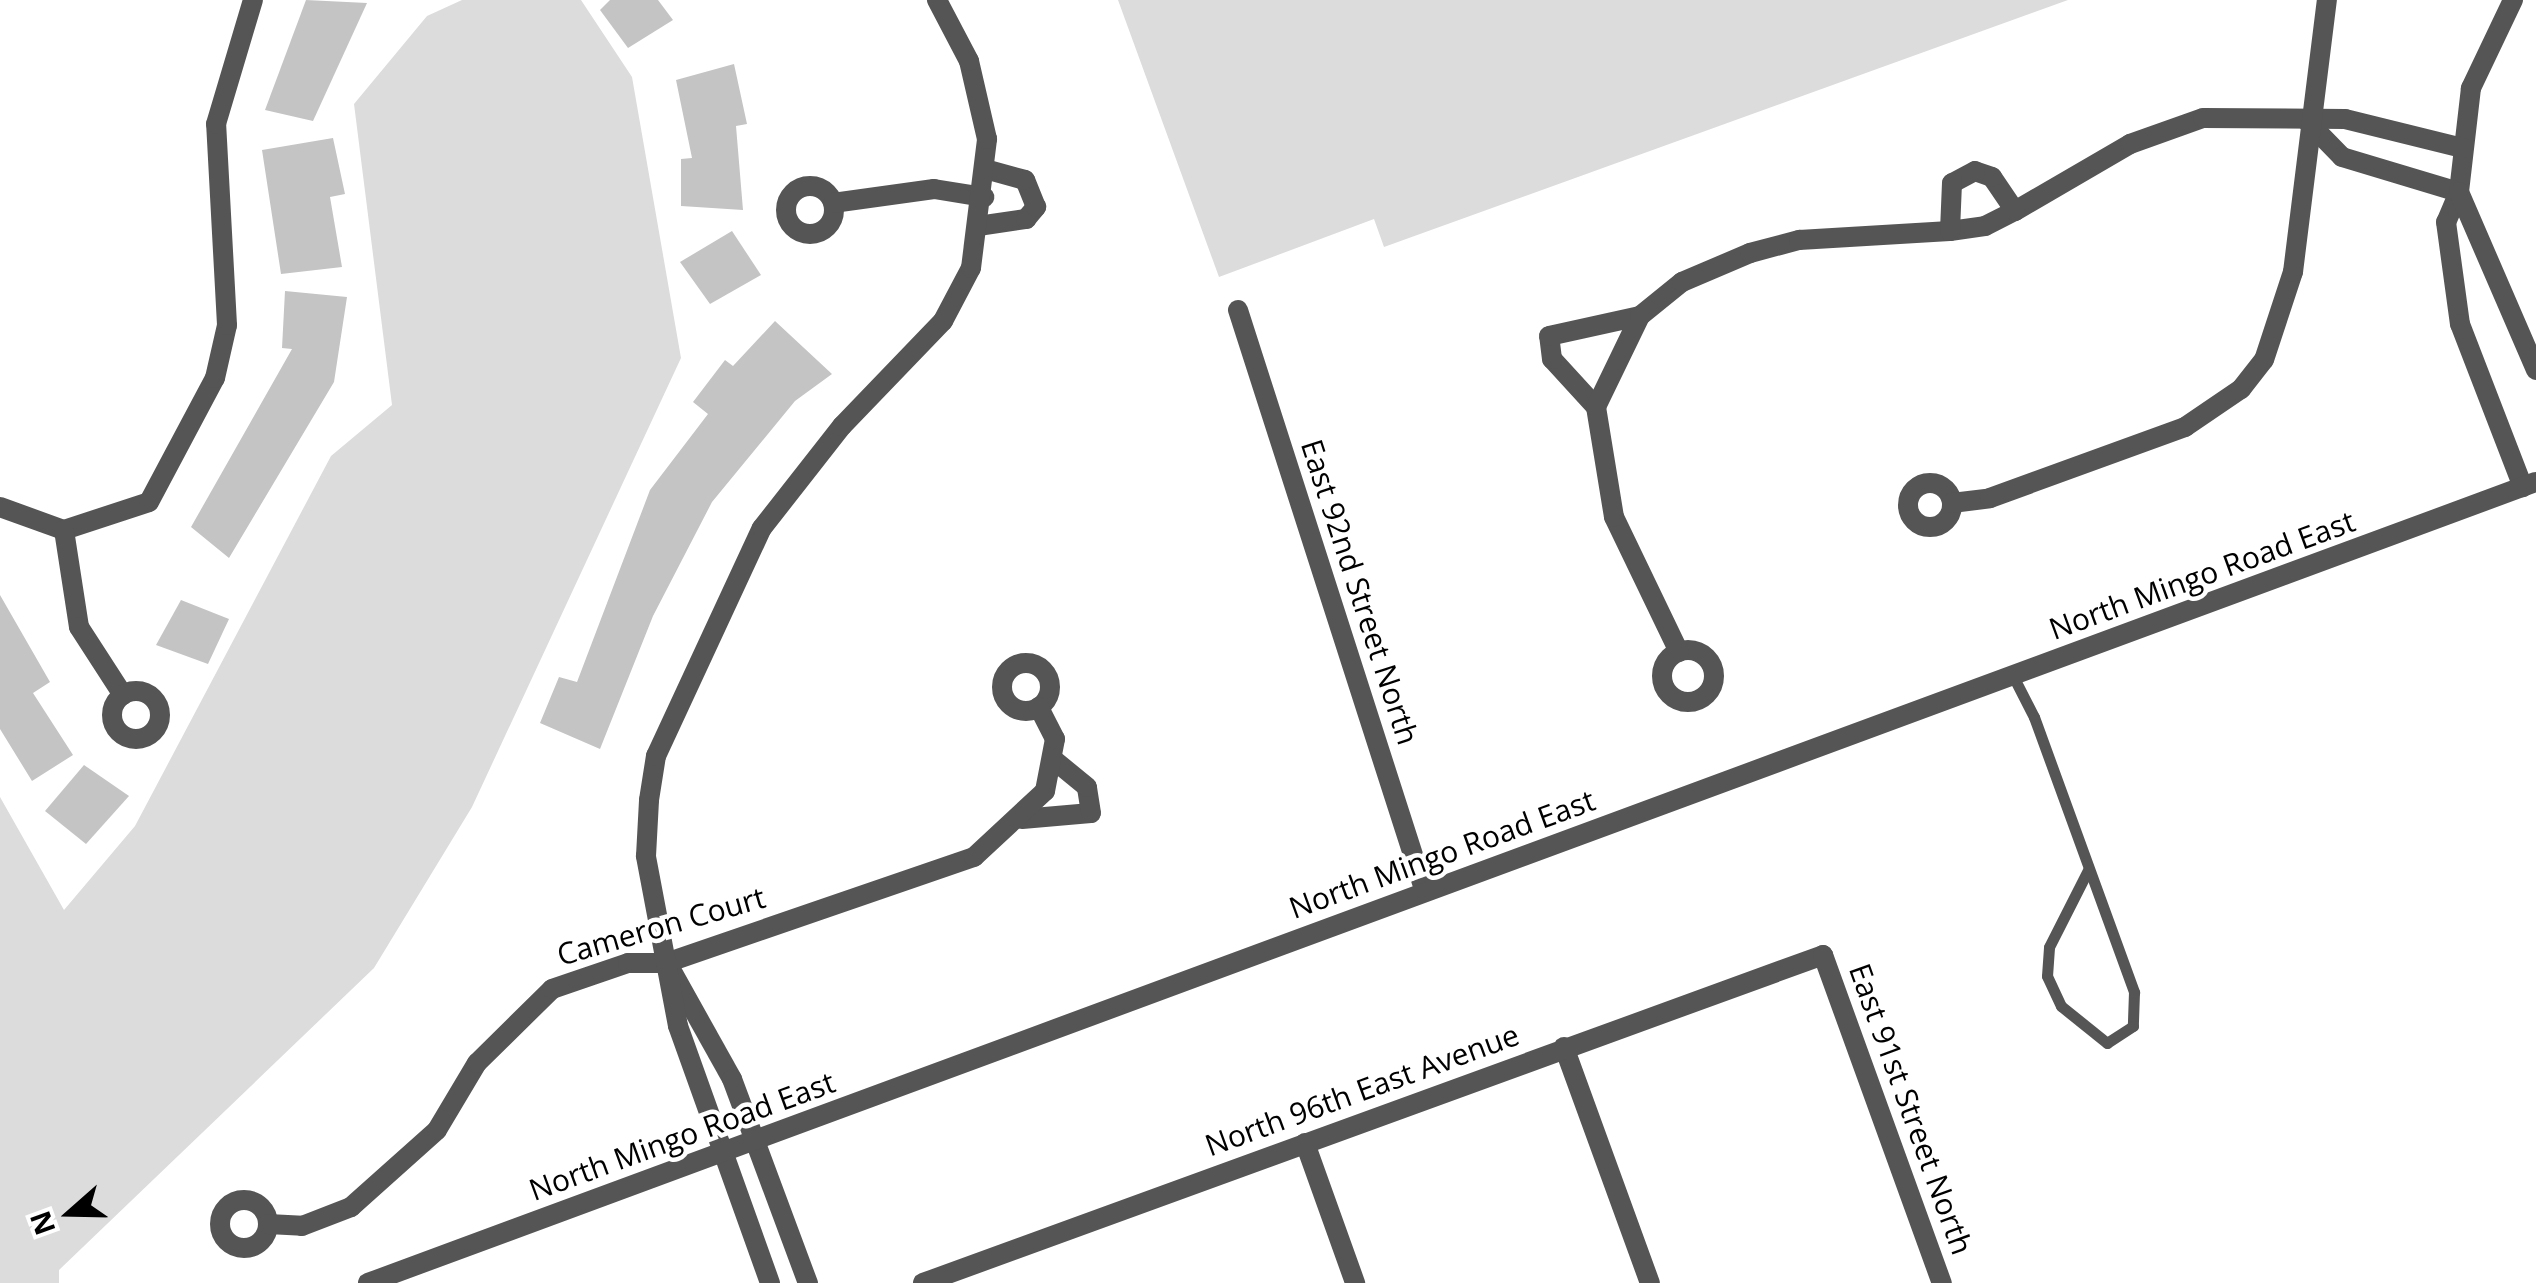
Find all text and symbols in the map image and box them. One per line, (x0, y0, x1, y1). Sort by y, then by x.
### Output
street label: East 92nd Street North (1294, 435, 1426, 749)
street label: North Mingo Road East (2044, 503, 2360, 647)
street label: North Mingo Road East (1284, 782, 1600, 926)
street label: Cameron Court (553, 879, 769, 973)
street label: East 91st Street North (1842, 959, 1980, 1259)
street label: North 96th East Avenue (1200, 1016, 1524, 1164)
street label: North Mingo Road East (524, 1064, 840, 1208)
north arrow (20, 1163, 120, 1263)
text: N (20, 1206, 64, 1240)

